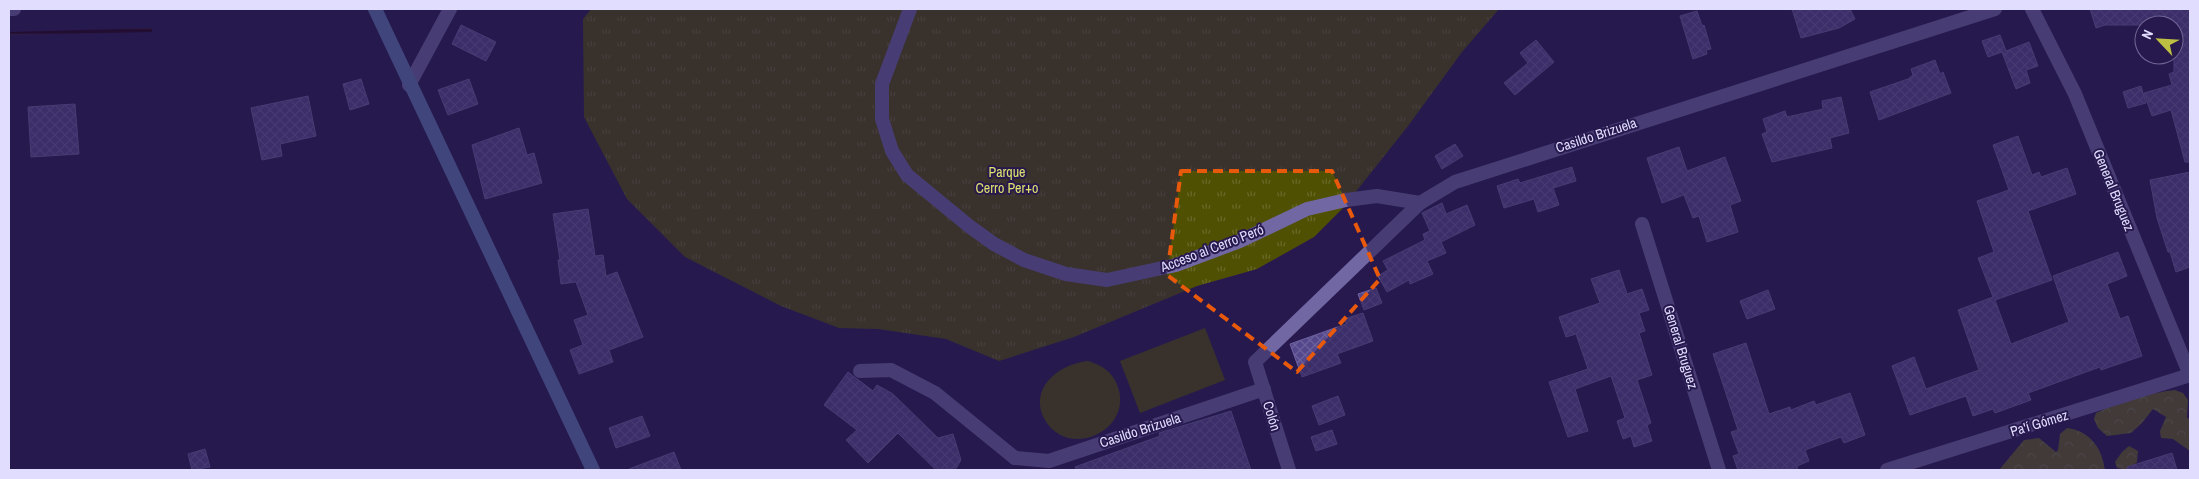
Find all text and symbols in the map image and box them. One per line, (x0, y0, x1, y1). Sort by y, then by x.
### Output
north arrow (2134, 15, 2184, 65)
text: N (2137, 27, 2157, 42)
street label: Casildo Brizuela (1553, 113, 1639, 157)
street label: General Bruguez (2089, 146, 2139, 234)
park label: Parque Cerro Per+o (976, 163, 1038, 197)
street label: Acceso al Cerro Peró (1157, 220, 1266, 276)
street label: General Bruguez (1660, 303, 1702, 391)
street label: Colón (1259, 399, 1285, 433)
street label: Pa'í Gómez (2008, 406, 2070, 440)
street label: Casildo Brizuela (1097, 408, 1183, 452)

